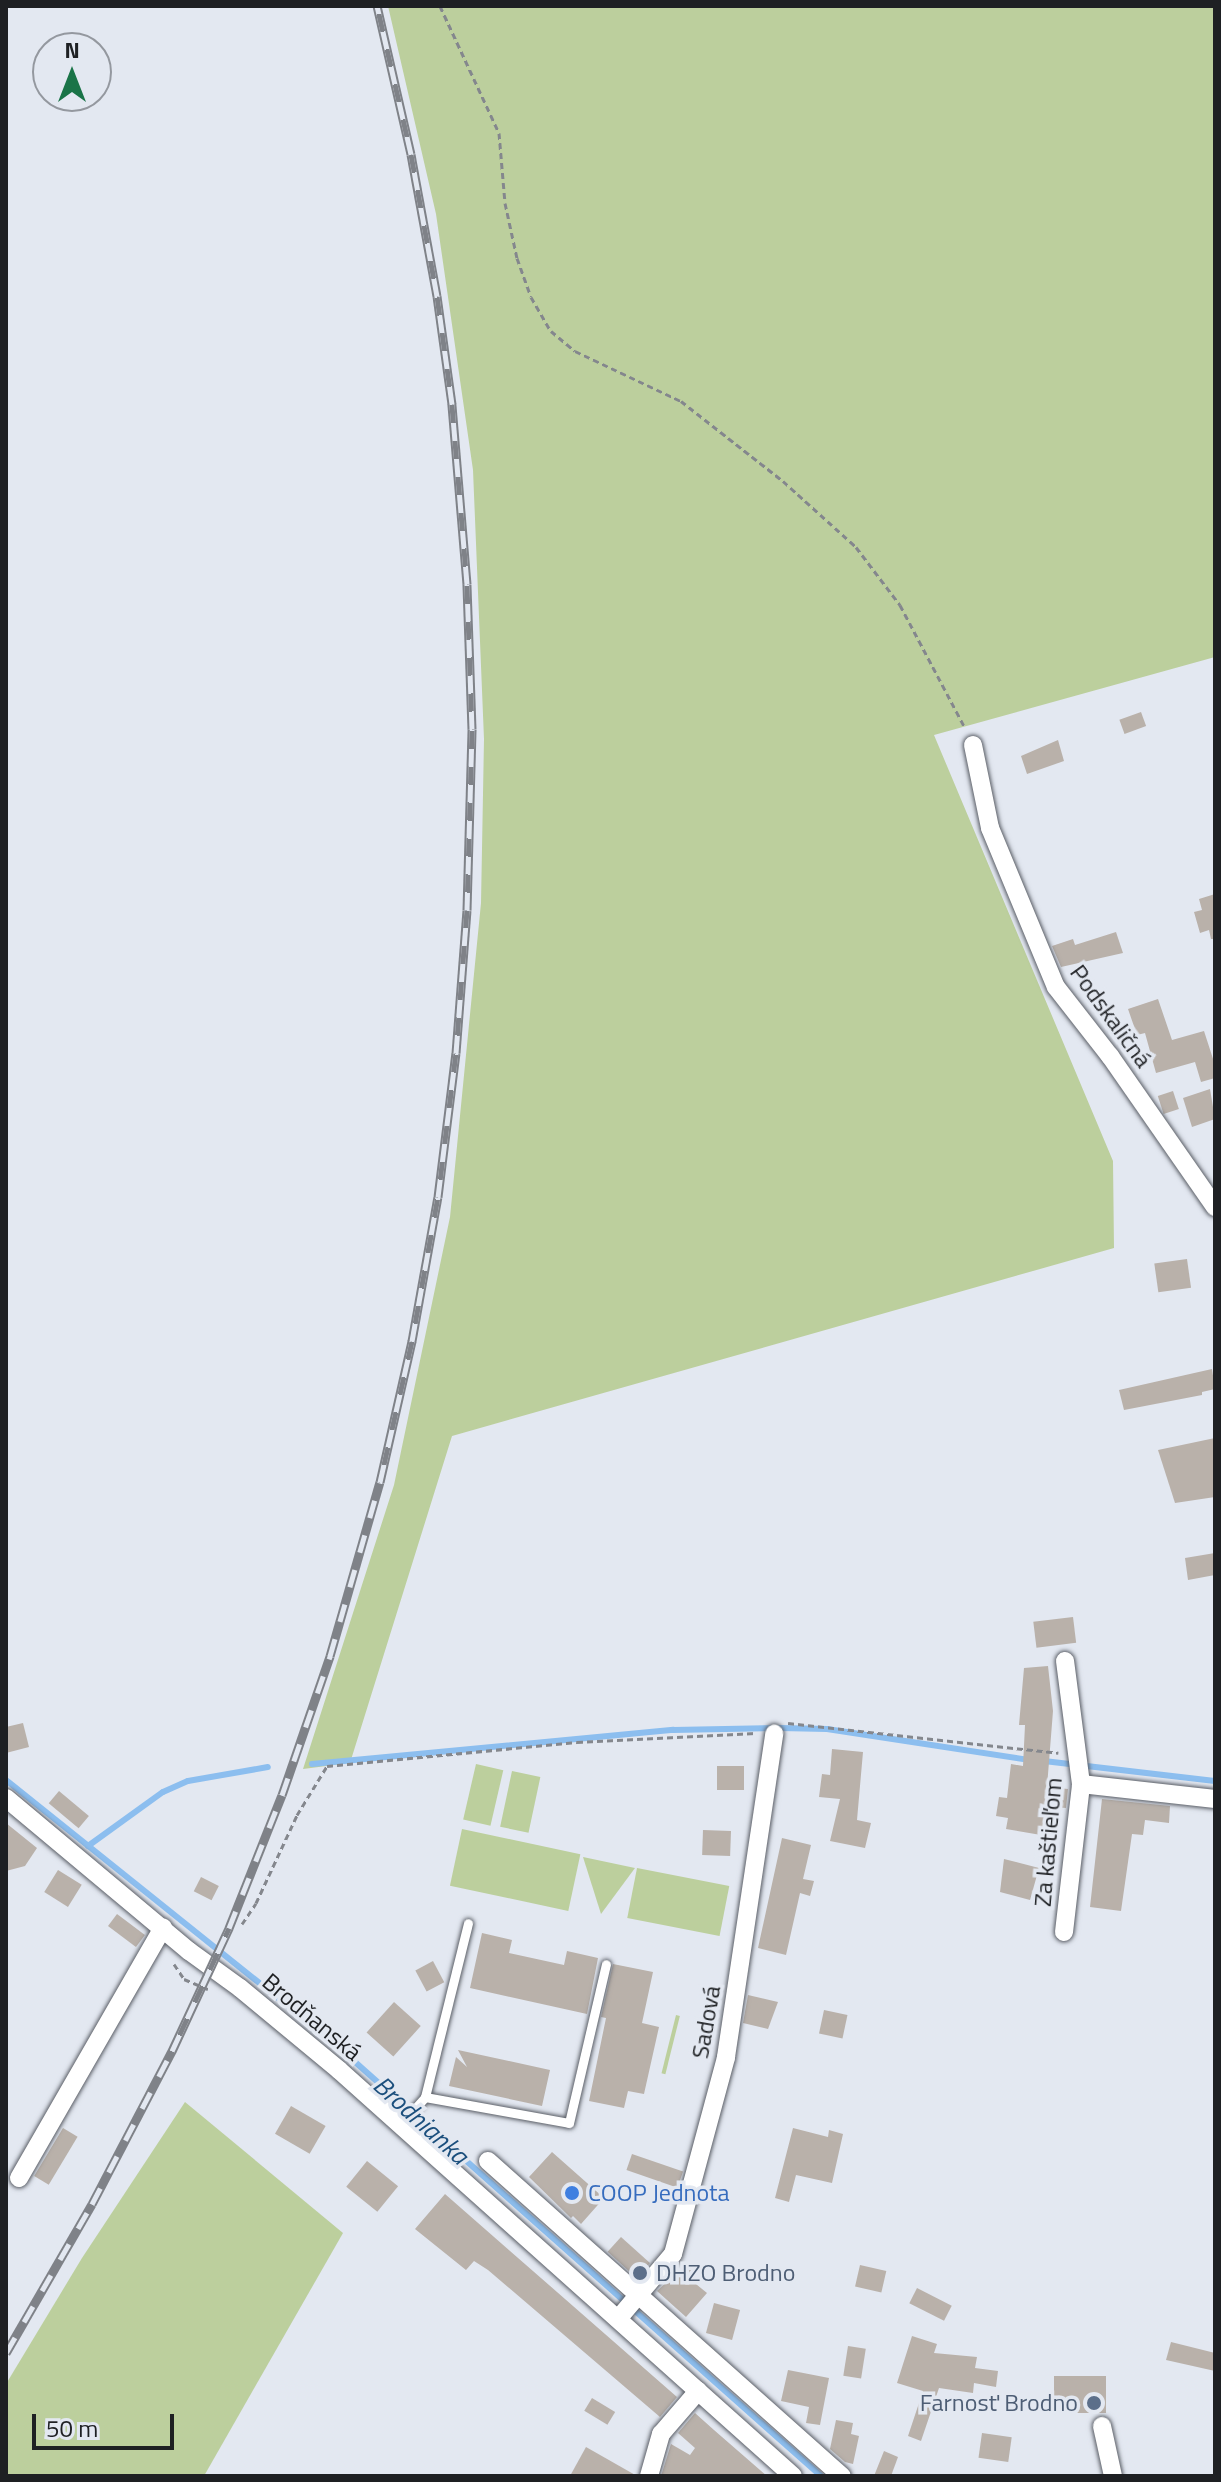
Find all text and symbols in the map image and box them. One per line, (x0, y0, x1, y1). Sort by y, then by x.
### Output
north arrow (32, 32, 112, 112)
text: N (64, 33, 80, 67)
street label: Podskaličná (1064, 959, 1158, 1073)
street label: Za kaštieľom (1028, 1776, 1068, 1908)
street label: Brodňanská (257, 1967, 367, 2067)
street label: Sadová (685, 1983, 727, 2061)
water label: Brodnianka (367, 2069, 475, 2171)
place label: COOP Jednota (588, 2179, 730, 2207)
marker: COOP Jednota (563, 2184, 581, 2202)
place label: DHZO Brodno (656, 2259, 795, 2287)
marker: DHZO Brodno (631, 2264, 649, 2282)
place label: Farnosť Brodno (920, 2389, 1078, 2417)
marker: Farnosť Brodno (1085, 2394, 1103, 2412)
scale bar (36, 2398, 178, 2448)
text: 50 m (46, 2410, 98, 2446)

